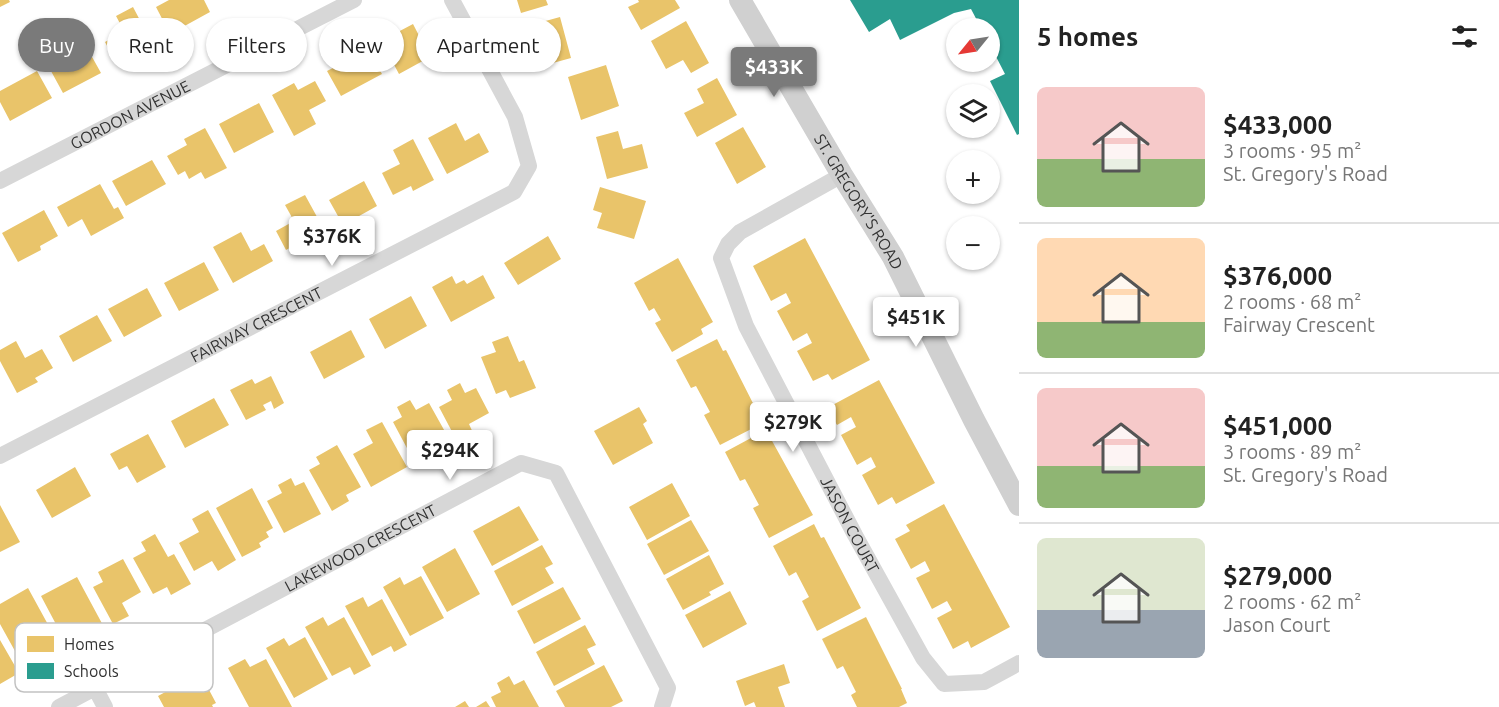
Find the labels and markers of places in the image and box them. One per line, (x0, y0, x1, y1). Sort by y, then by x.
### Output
pin: $433K (732, 47, 816, 98)
pin: $376K (290, 216, 374, 267)
pin: $451K (874, 297, 958, 348)
pin: $279K (751, 402, 835, 453)
pin: $294K (408, 430, 492, 481)

